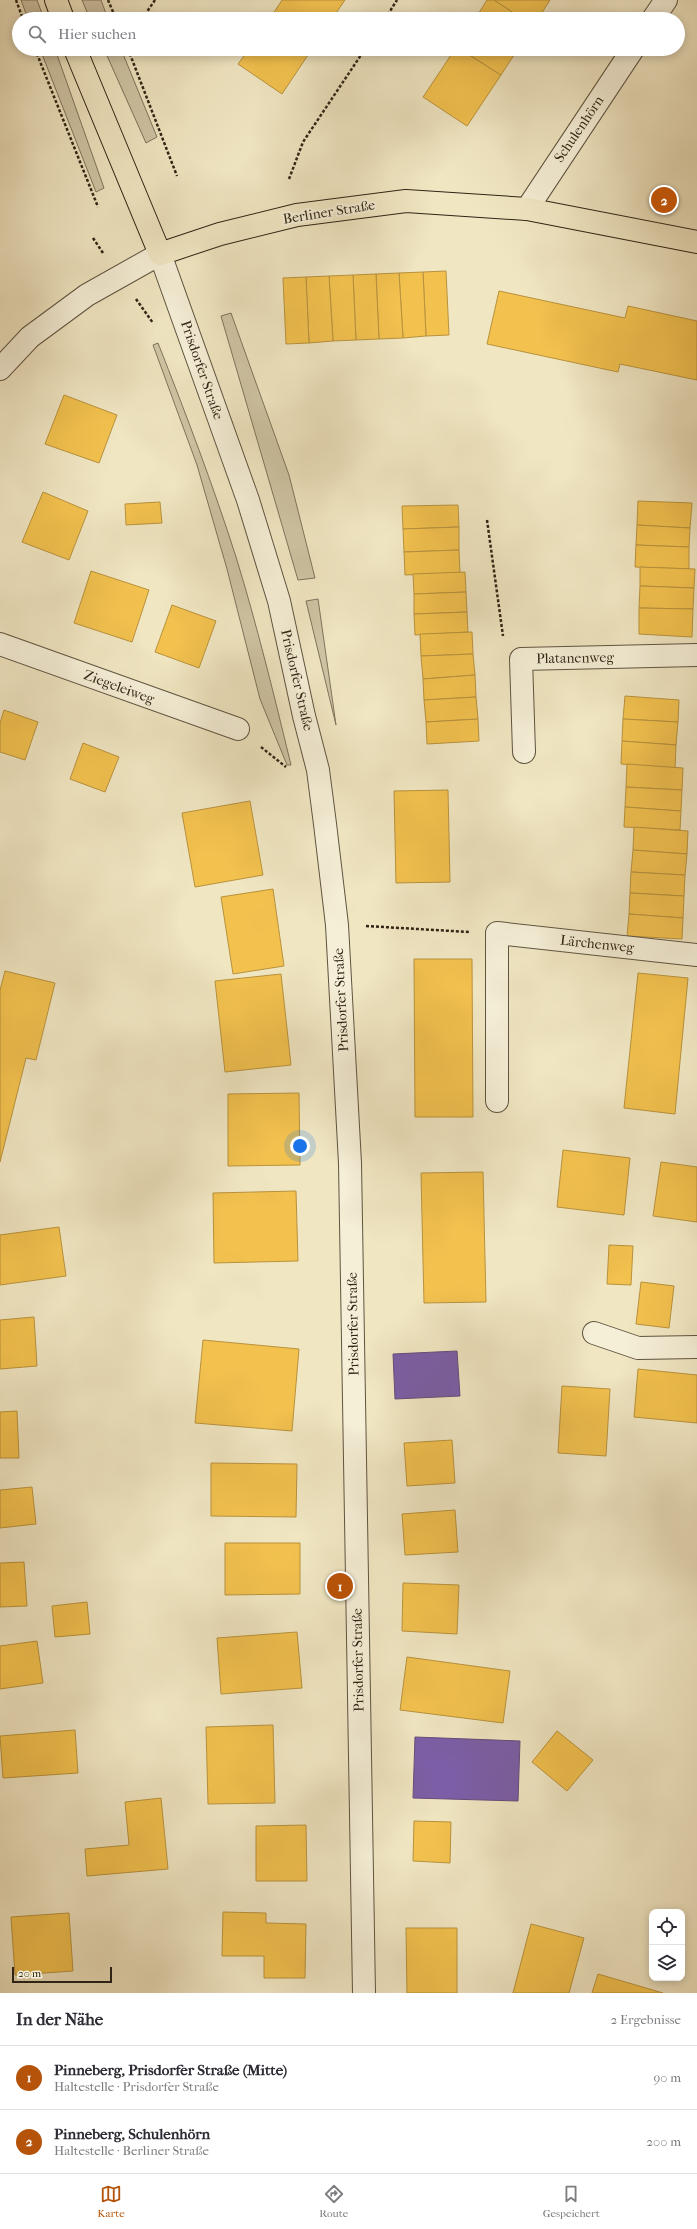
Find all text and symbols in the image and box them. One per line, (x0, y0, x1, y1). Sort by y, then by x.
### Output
search box (12, 12, 685, 56)
icon: search (26, 23, 48, 45)
text: Hier suchen (58, 25, 136, 43)
street label: Schulenhörn (551, 92, 607, 166)
pin: 2 (651, 185, 677, 215)
street label: Berliner Straße (282, 196, 376, 228)
street label: Prisdorfer Straße (177, 318, 227, 422)
street label: Prisdorfer Straße (277, 628, 317, 733)
street label: Platanenweg (536, 649, 614, 667)
street label: Ziegeleiweg (81, 666, 157, 708)
street label: Lärchenweg (559, 932, 635, 956)
street label: Prisdorfer Straße (330, 948, 352, 1052)
your location (290, 1136, 310, 1156)
street label: Prisdorfer Straße (344, 1272, 362, 1376)
pin: 1 (327, 1571, 353, 1601)
street label: Prisdorfer Straße (349, 1608, 367, 1712)
map controls (649, 1909, 685, 1981)
button: locate (649, 1909, 685, 1945)
button: layers (649, 1945, 685, 1981)
scale bar (12, 1965, 112, 1984)
text: 20 m (18, 1967, 41, 1980)
text: In der Nähe (16, 2009, 103, 2029)
text: 2 Ergebnisse (611, 2012, 681, 2027)
text: Pinneberg, Prisdorfer Straße (Mitte) (54, 2061, 287, 2079)
text: 1 (27, 2070, 31, 2085)
text: 90 m (653, 2070, 681, 2085)
text: Haltestelle · Prisdorfer Straße (54, 2079, 219, 2094)
text: Pinneberg, Schulenhörn (54, 2125, 210, 2143)
text: 2 (26, 2134, 32, 2149)
text: 200 m (646, 2134, 681, 2149)
text: Haltestelle · Berliner Straße (54, 2143, 209, 2158)
tab: Karte (97, 2183, 125, 2220)
tab: Route (319, 2183, 348, 2220)
tab: Gespeichert (543, 2183, 600, 2220)

